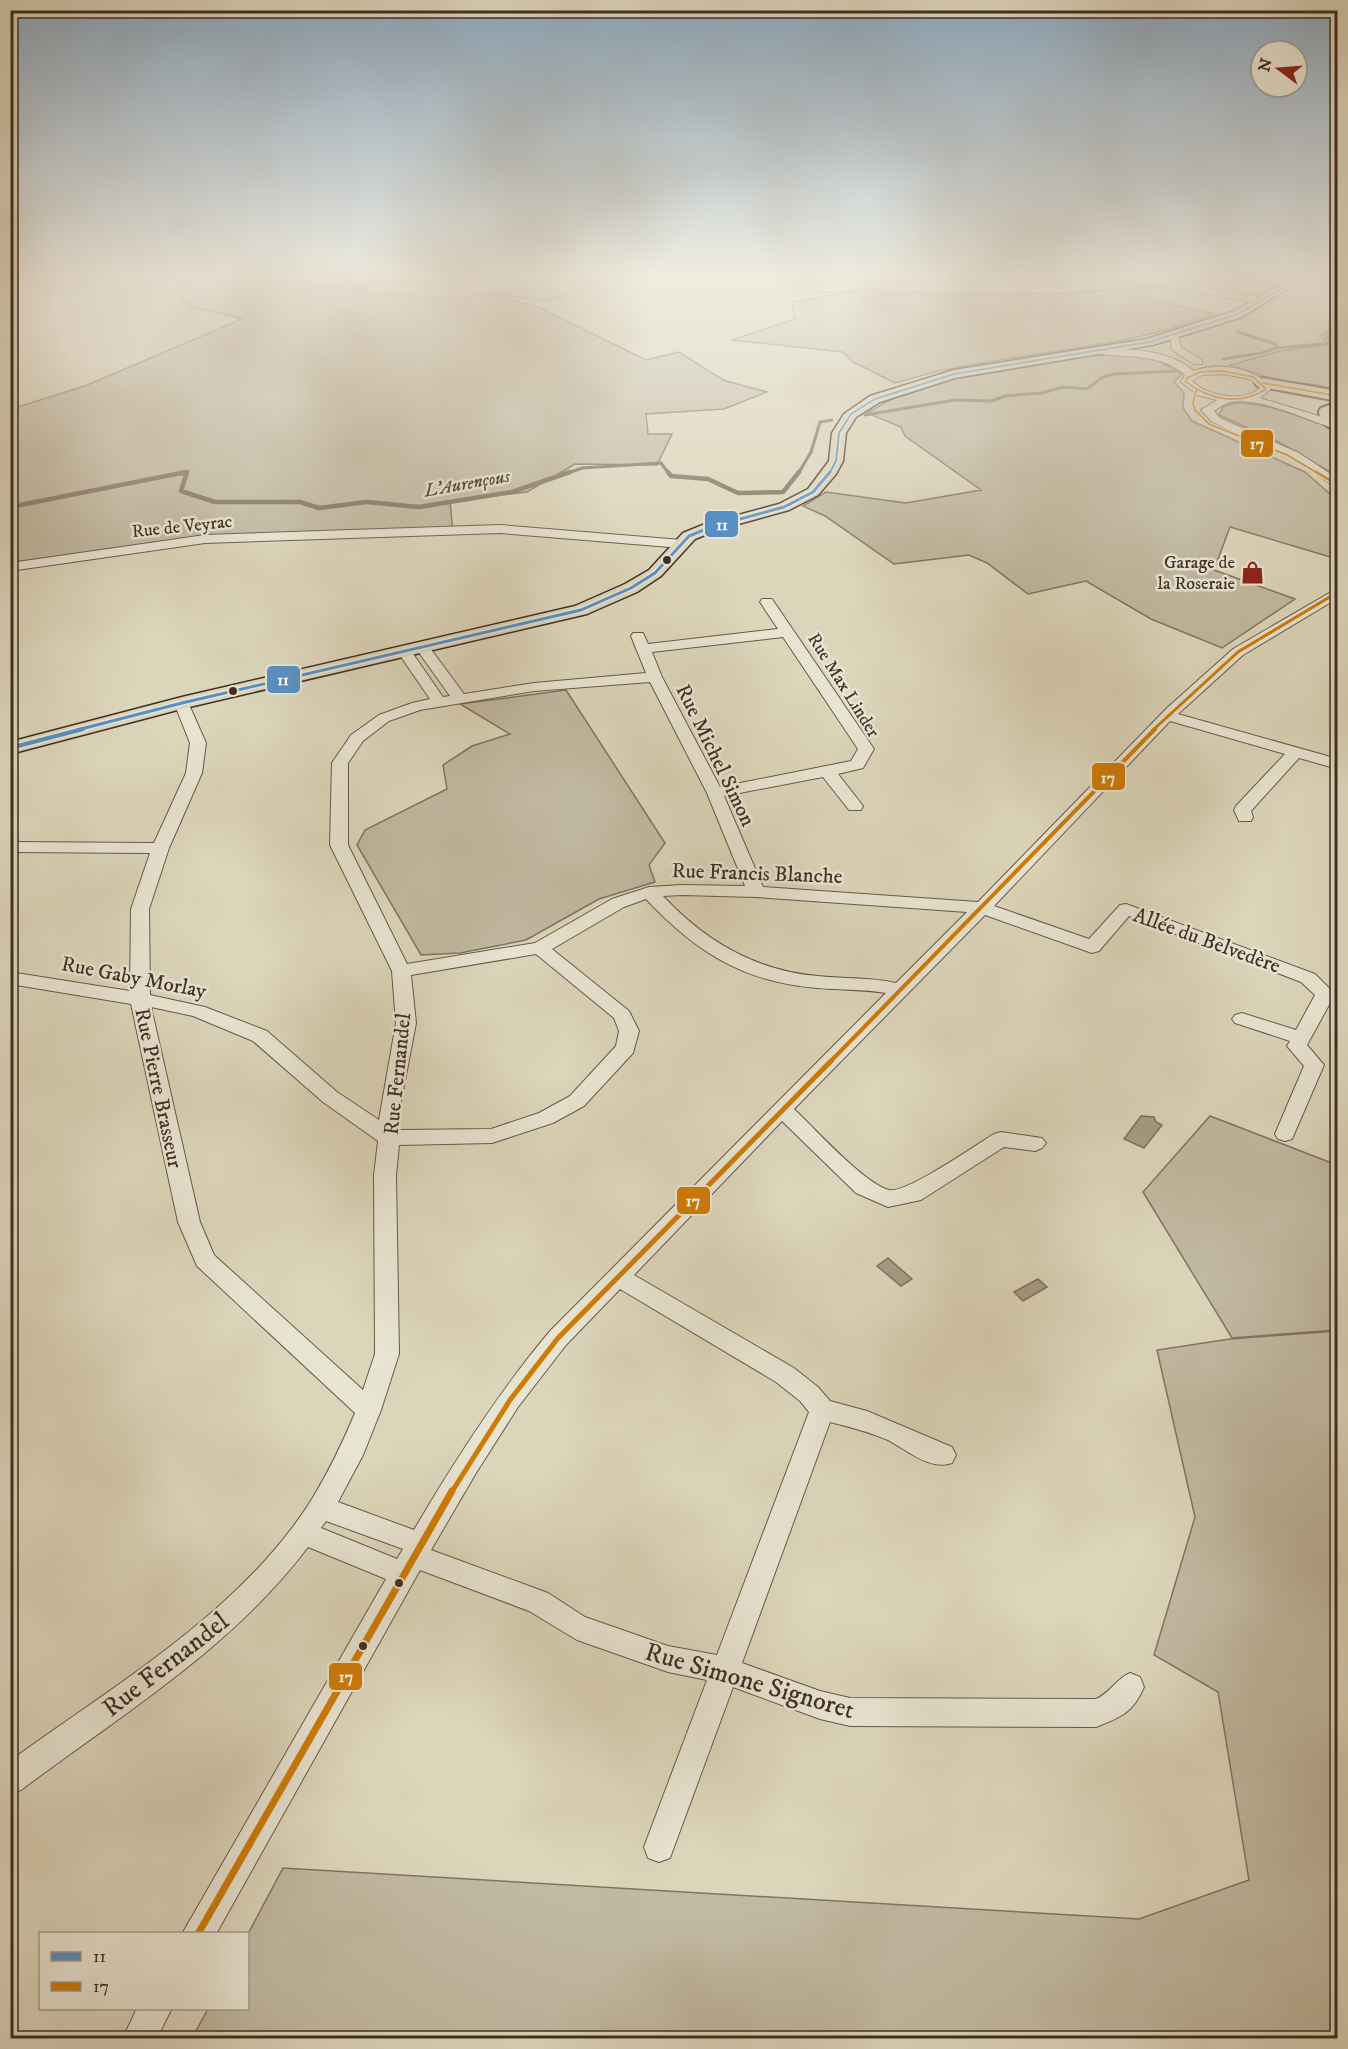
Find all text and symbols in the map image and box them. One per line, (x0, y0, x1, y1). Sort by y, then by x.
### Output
north arrow (1249, 39, 1309, 99)
text: N (1254, 56, 1277, 74)
line badge: 17 (1240, 429, 1274, 458)
text: 17 (1250, 434, 1264, 454)
water label: L'Aurençous (422, 466, 512, 503)
line badge: 11 (704, 510, 739, 538)
street label: Rue de Veyrac (131, 511, 234, 543)
text: 11 (716, 515, 728, 535)
place label: Garage de la Roseraie (1158, 552, 1235, 595)
unlabelled marker (661, 554, 673, 566)
shop icon: Garage de la Roseraie (1240, 559, 1266, 585)
street label: Rue Max Linder (802, 629, 884, 742)
line badge: 11 (266, 665, 301, 694)
text: 11 (277, 670, 289, 690)
street label: Rue Michel Simon (670, 680, 761, 831)
unlabelled marker (227, 685, 239, 697)
line badge: 17 (1091, 762, 1126, 791)
text: 17 (1101, 768, 1115, 788)
street label: Rue Francis Blanche (671, 858, 843, 890)
street label: Allée du Belvedère (1130, 902, 1284, 980)
street label: Rue Gaby Morlay (59, 951, 209, 1005)
street label: Rue Pierre Brasseur (128, 1006, 188, 1171)
street label: Rue Fernandel (379, 1011, 417, 1136)
line badge: 17 (676, 1186, 711, 1215)
text: 17 (686, 1191, 700, 1211)
unlabelled marker (393, 1577, 405, 1589)
street label: Rue Fernandel (96, 1605, 236, 1725)
street label: Rue Simone Signoret (641, 1636, 858, 1727)
unlabelled marker (357, 1640, 369, 1652)
line badge: 17 (328, 1662, 363, 1691)
text: 17 (339, 1667, 353, 1687)
legend (39, 1932, 249, 2010)
text: 11 (93, 1946, 106, 1968)
text: 17 (93, 1976, 109, 1998)

